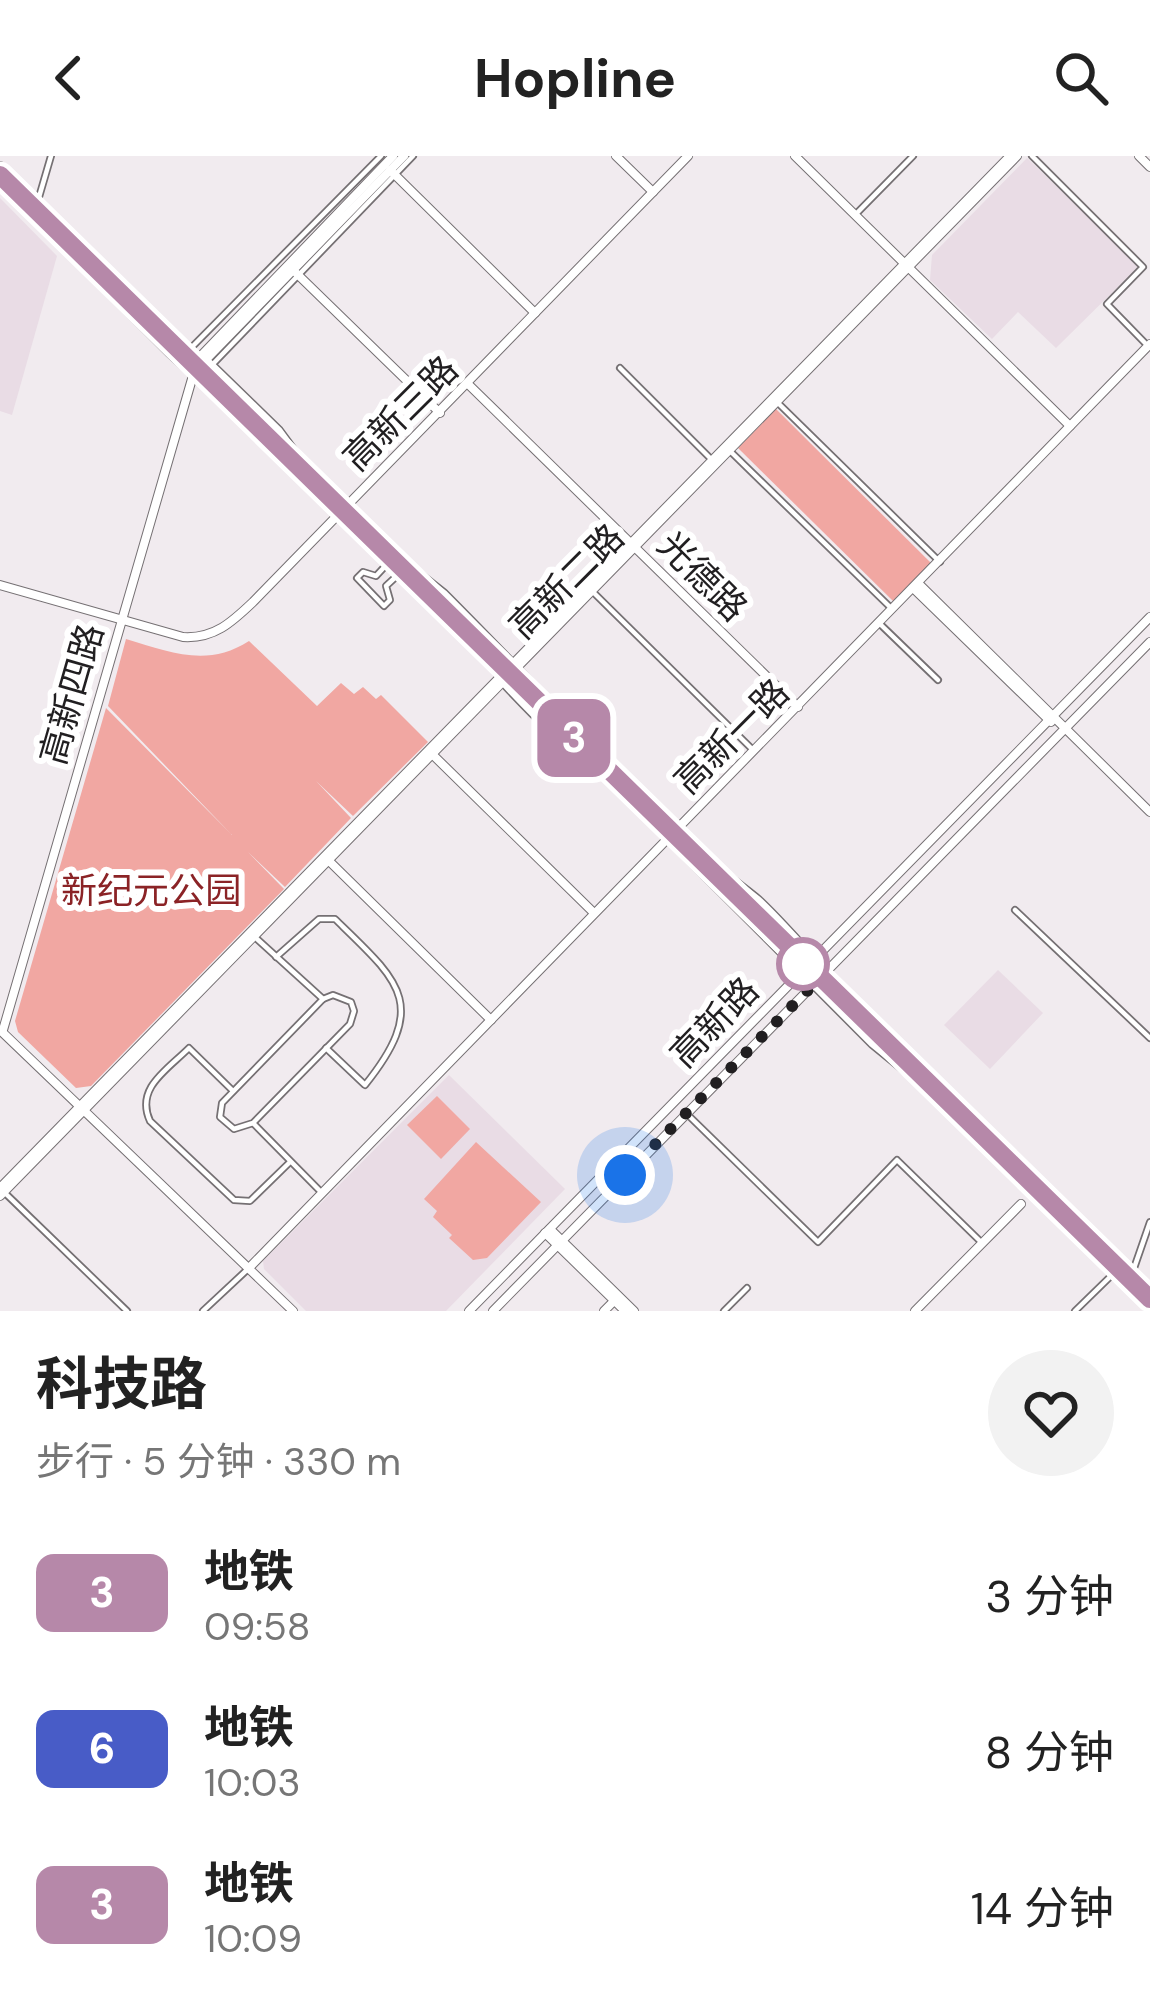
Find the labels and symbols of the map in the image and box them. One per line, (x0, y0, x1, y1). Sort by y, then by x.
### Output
street label: 高新三路 (333, 346, 468, 481)
street label: 高新二路 (499, 514, 634, 649)
street label: 光德路 (648, 522, 757, 631)
street label: 高新四路 (29, 618, 114, 770)
street label: 高新一路 (664, 669, 799, 804)
line badge: 3 (535, 699, 613, 777)
park label: 新纪元公园 (61, 867, 241, 914)
unlabelled marker (778, 939, 828, 989)
street label: 高新路 (660, 967, 769, 1078)
your location (595, 1145, 655, 1205)

